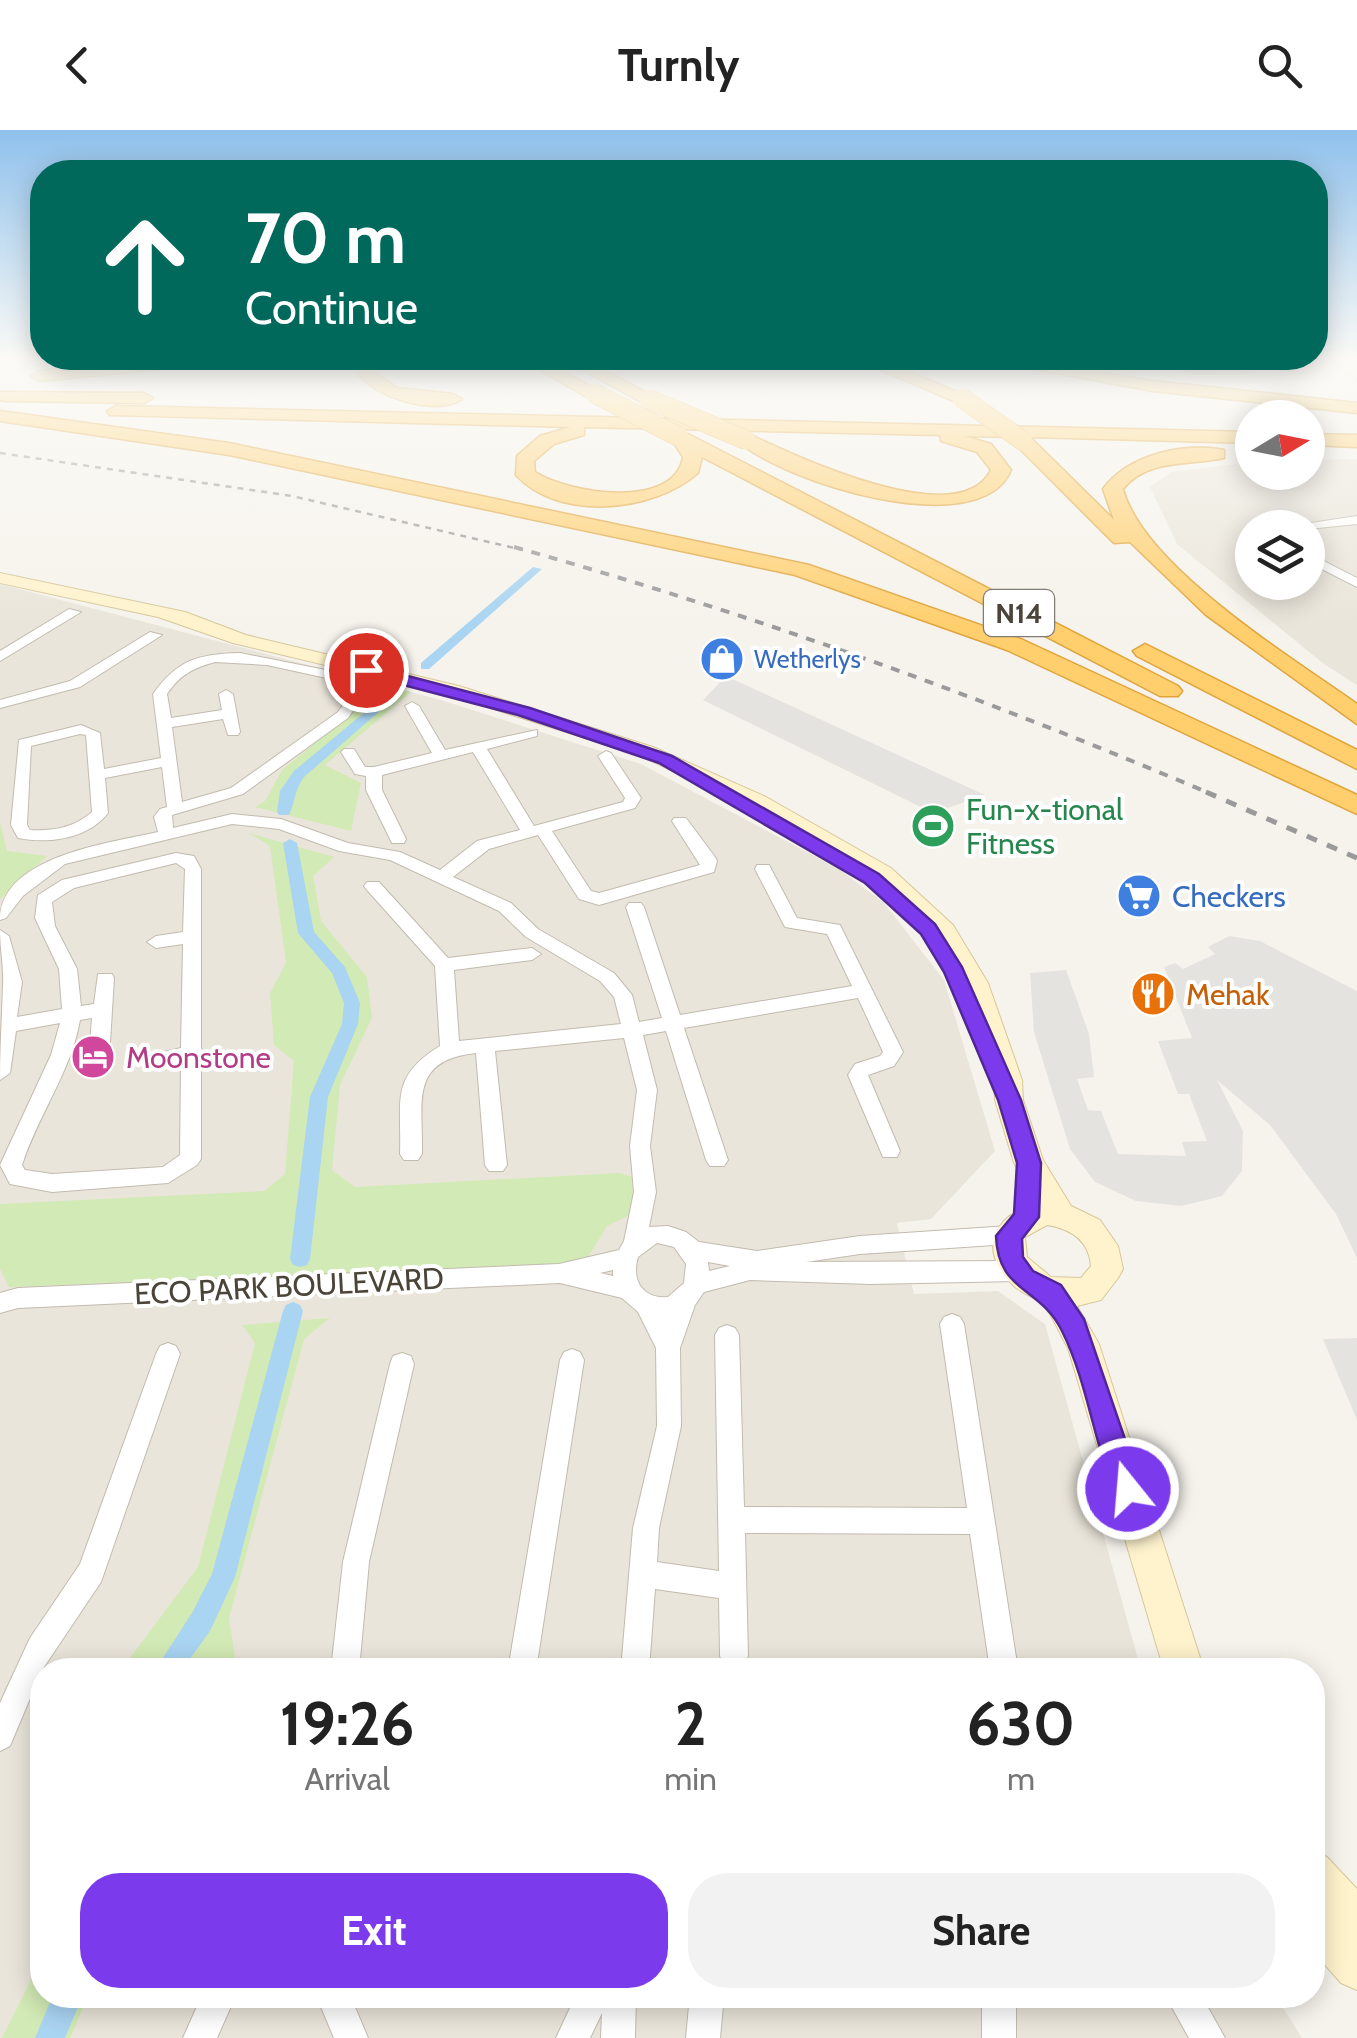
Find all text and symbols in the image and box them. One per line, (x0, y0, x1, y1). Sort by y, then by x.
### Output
icon: back (50, 38, 105, 93)
text: Turnly (618, 38, 739, 92)
icon: search (1252, 38, 1307, 93)
text: 70 m (245, 195, 406, 281)
icon: ahead (80, 200, 210, 330)
text: Continue (245, 281, 418, 335)
north arrow (1235, 400, 1325, 490)
map controls (1235, 400, 1325, 600)
button: layers (1235, 510, 1325, 600)
road number: N14 (984, 590, 1054, 636)
pin (324, 628, 409, 713)
shop icon: Wetherlys (699, 636, 745, 682)
icon: arrive (339, 643, 394, 698)
place label: Wetherlys (754, 644, 861, 674)
place label: Fun-x-tional Fitness (966, 791, 1123, 862)
sports icon: Fun-x-tional Fitness (910, 803, 956, 849)
supermarket icon: Checkers (1116, 873, 1162, 919)
place label: Checkers (1172, 878, 1286, 915)
restaurant icon: Mehak (1130, 971, 1176, 1017)
place label: Mehak (1186, 976, 1270, 1013)
hotel icon: Moonstone (70, 1034, 116, 1080)
place label: Moonstone (126, 1039, 271, 1076)
street label: ECO PARK BOULEVARD (133, 1259, 445, 1313)
position arrow (1076, 1437, 1180, 1541)
text: 19:26 (280, 1687, 414, 1760)
text: 2 (675, 1687, 706, 1760)
text: 630 (967, 1687, 1075, 1760)
text: Arrival (305, 1759, 390, 1798)
text: min (664, 1759, 717, 1798)
text: m (1007, 1759, 1035, 1798)
button: Exit (80, 1873, 668, 1988)
button: Share (688, 1873, 1275, 1988)

